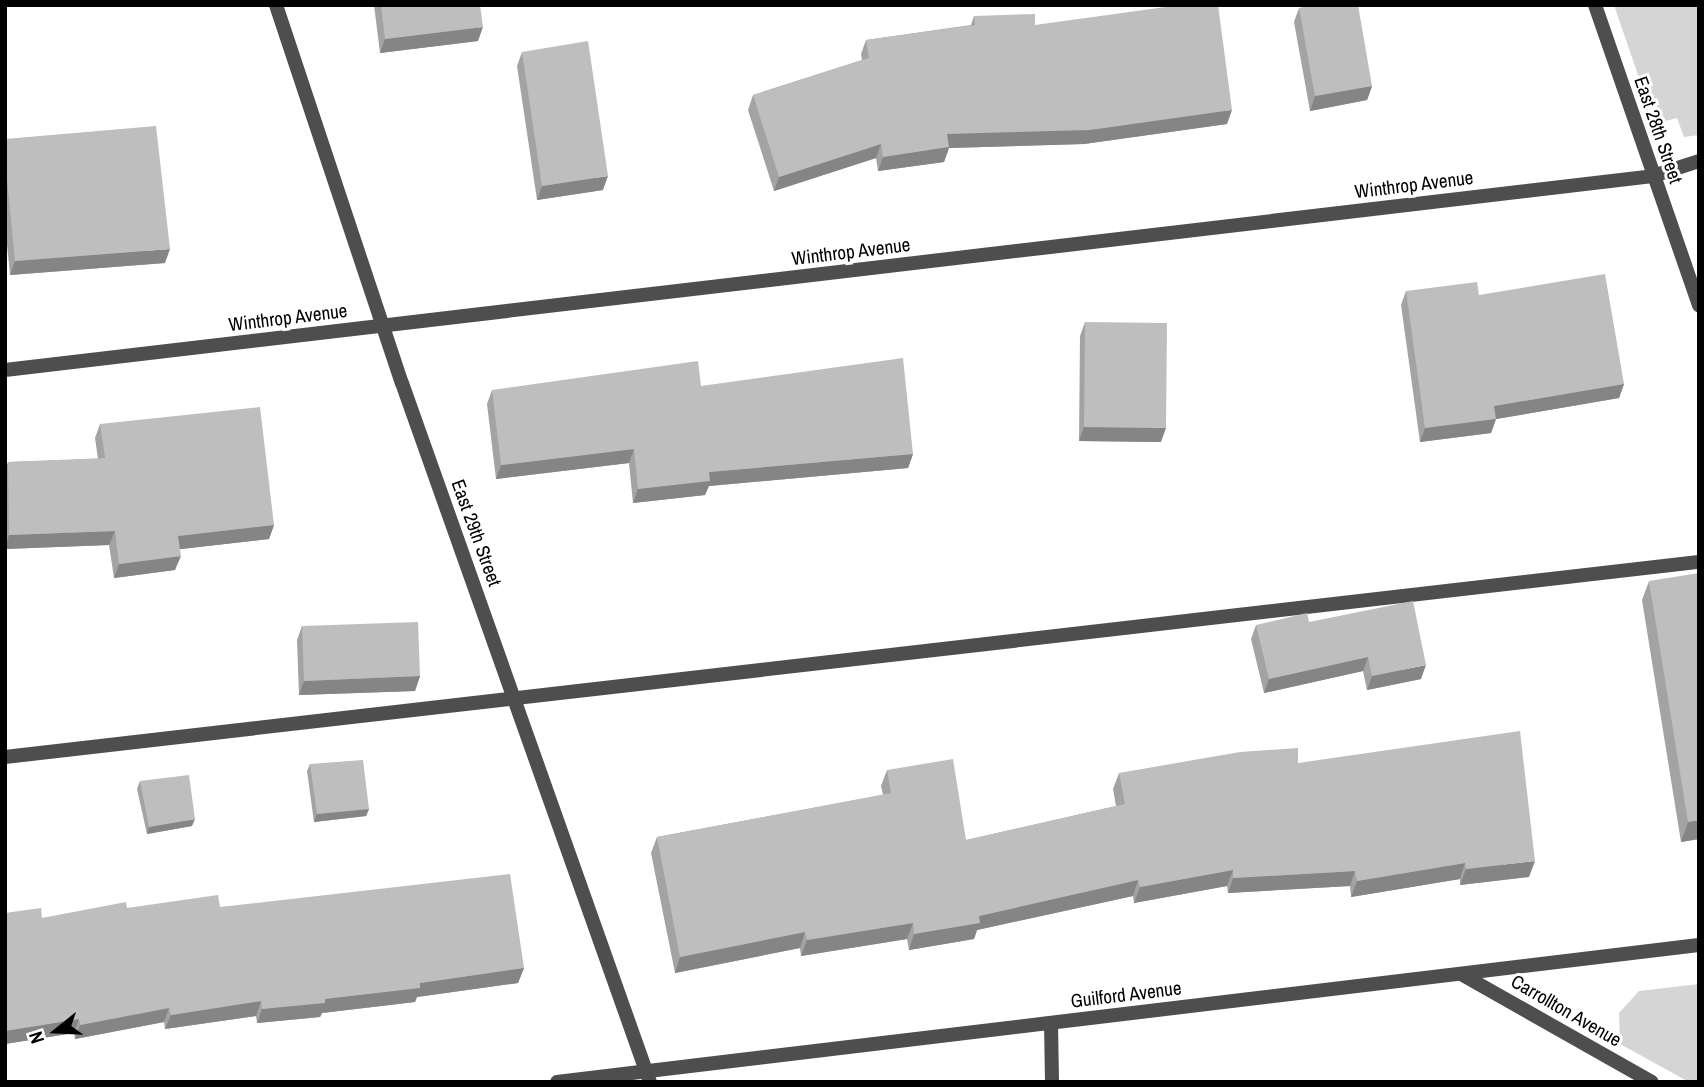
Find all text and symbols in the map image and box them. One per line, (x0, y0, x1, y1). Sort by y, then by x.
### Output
street label: East 28th Street (1629, 73, 1687, 187)
street label: Winthrop Avenue (1353, 166, 1475, 204)
street label: Winthrop Avenue (790, 233, 912, 271)
street label: Winthrop Avenue (227, 299, 349, 337)
street label: East 29th Street (446, 477, 506, 589)
street label: Carrollton Avenue (1506, 970, 1626, 1052)
street label: Guilford Avenue (1069, 977, 1183, 1013)
north arrow (21, 996, 91, 1066)
text: N (22, 1028, 50, 1047)

